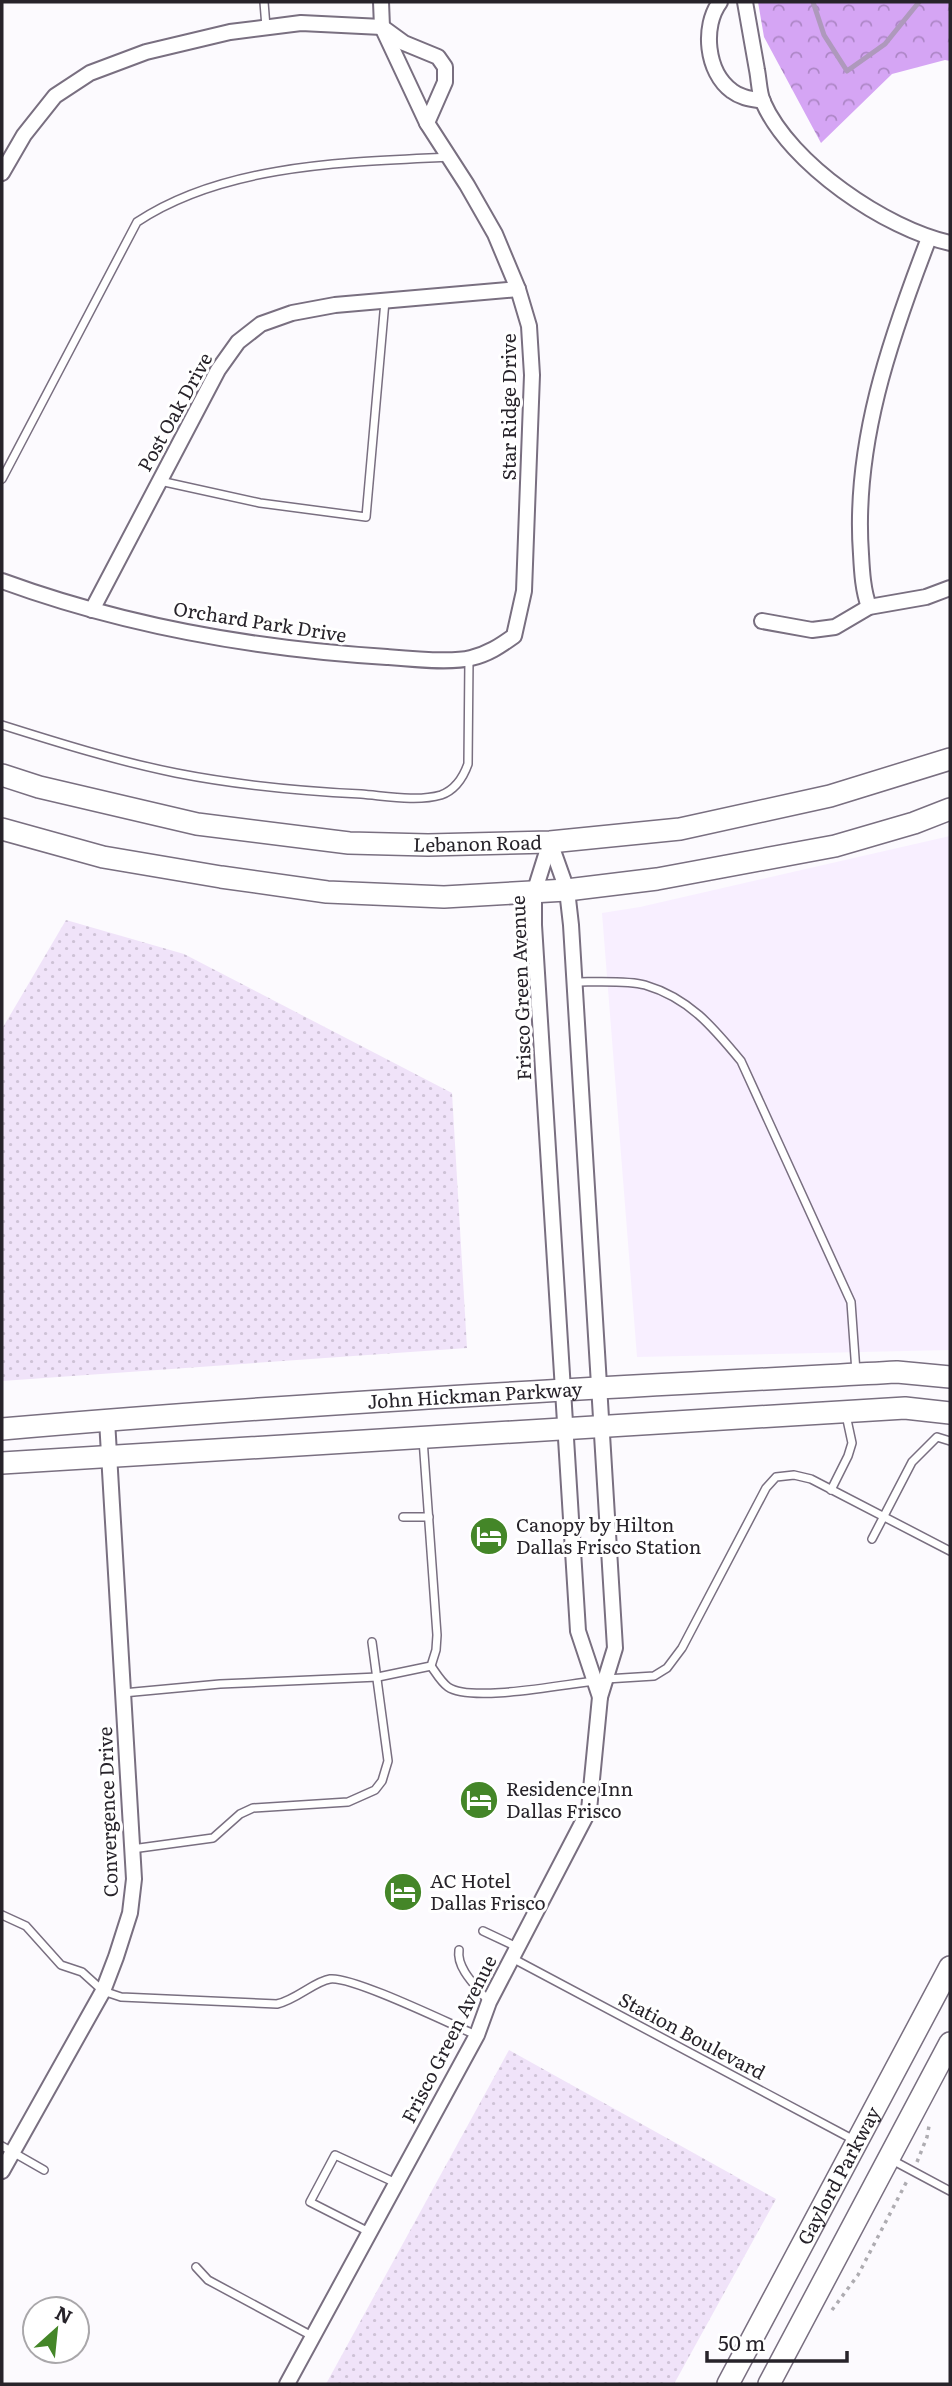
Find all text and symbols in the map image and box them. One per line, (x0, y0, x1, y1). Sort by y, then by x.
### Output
street label: Star Ridge Drive (494, 333, 522, 481)
street label: Post Oak Drive (130, 347, 218, 476)
street label: Orchard Park Drive (172, 594, 349, 649)
street label: Lebanon Road (413, 827, 543, 858)
street label: Frisco Green Avenue (503, 895, 537, 1081)
street label: John Hickman Parkway (366, 1374, 583, 1415)
place label: Canopy by Hilton Dallas Frisco Station (516, 1510, 701, 1560)
hotel icon: Canopy by Hilton Dallas Frisco Station (468, 1515, 510, 1557)
street label: Convergence Drive (90, 1726, 124, 1898)
place label: Residence Inn Dallas Frisco (506, 1774, 633, 1824)
hotel icon: Residence Inn Dallas Frisco (458, 1779, 500, 1821)
place label: AC Hotel Dallas Frisco (430, 1866, 546, 1916)
hotel icon: AC Hotel Dallas Frisco (382, 1871, 424, 1913)
street label: Frisco Green Avenue (394, 1950, 503, 2127)
street label: Station Boulevard (614, 1985, 771, 2086)
street label: Gaylord Parkway (790, 2101, 886, 2249)
north arrow (21, 2295, 91, 2365)
text: N (51, 2298, 78, 2330)
scale bar (707, 2320, 847, 2364)
text: 50 m (718, 2326, 765, 2357)

